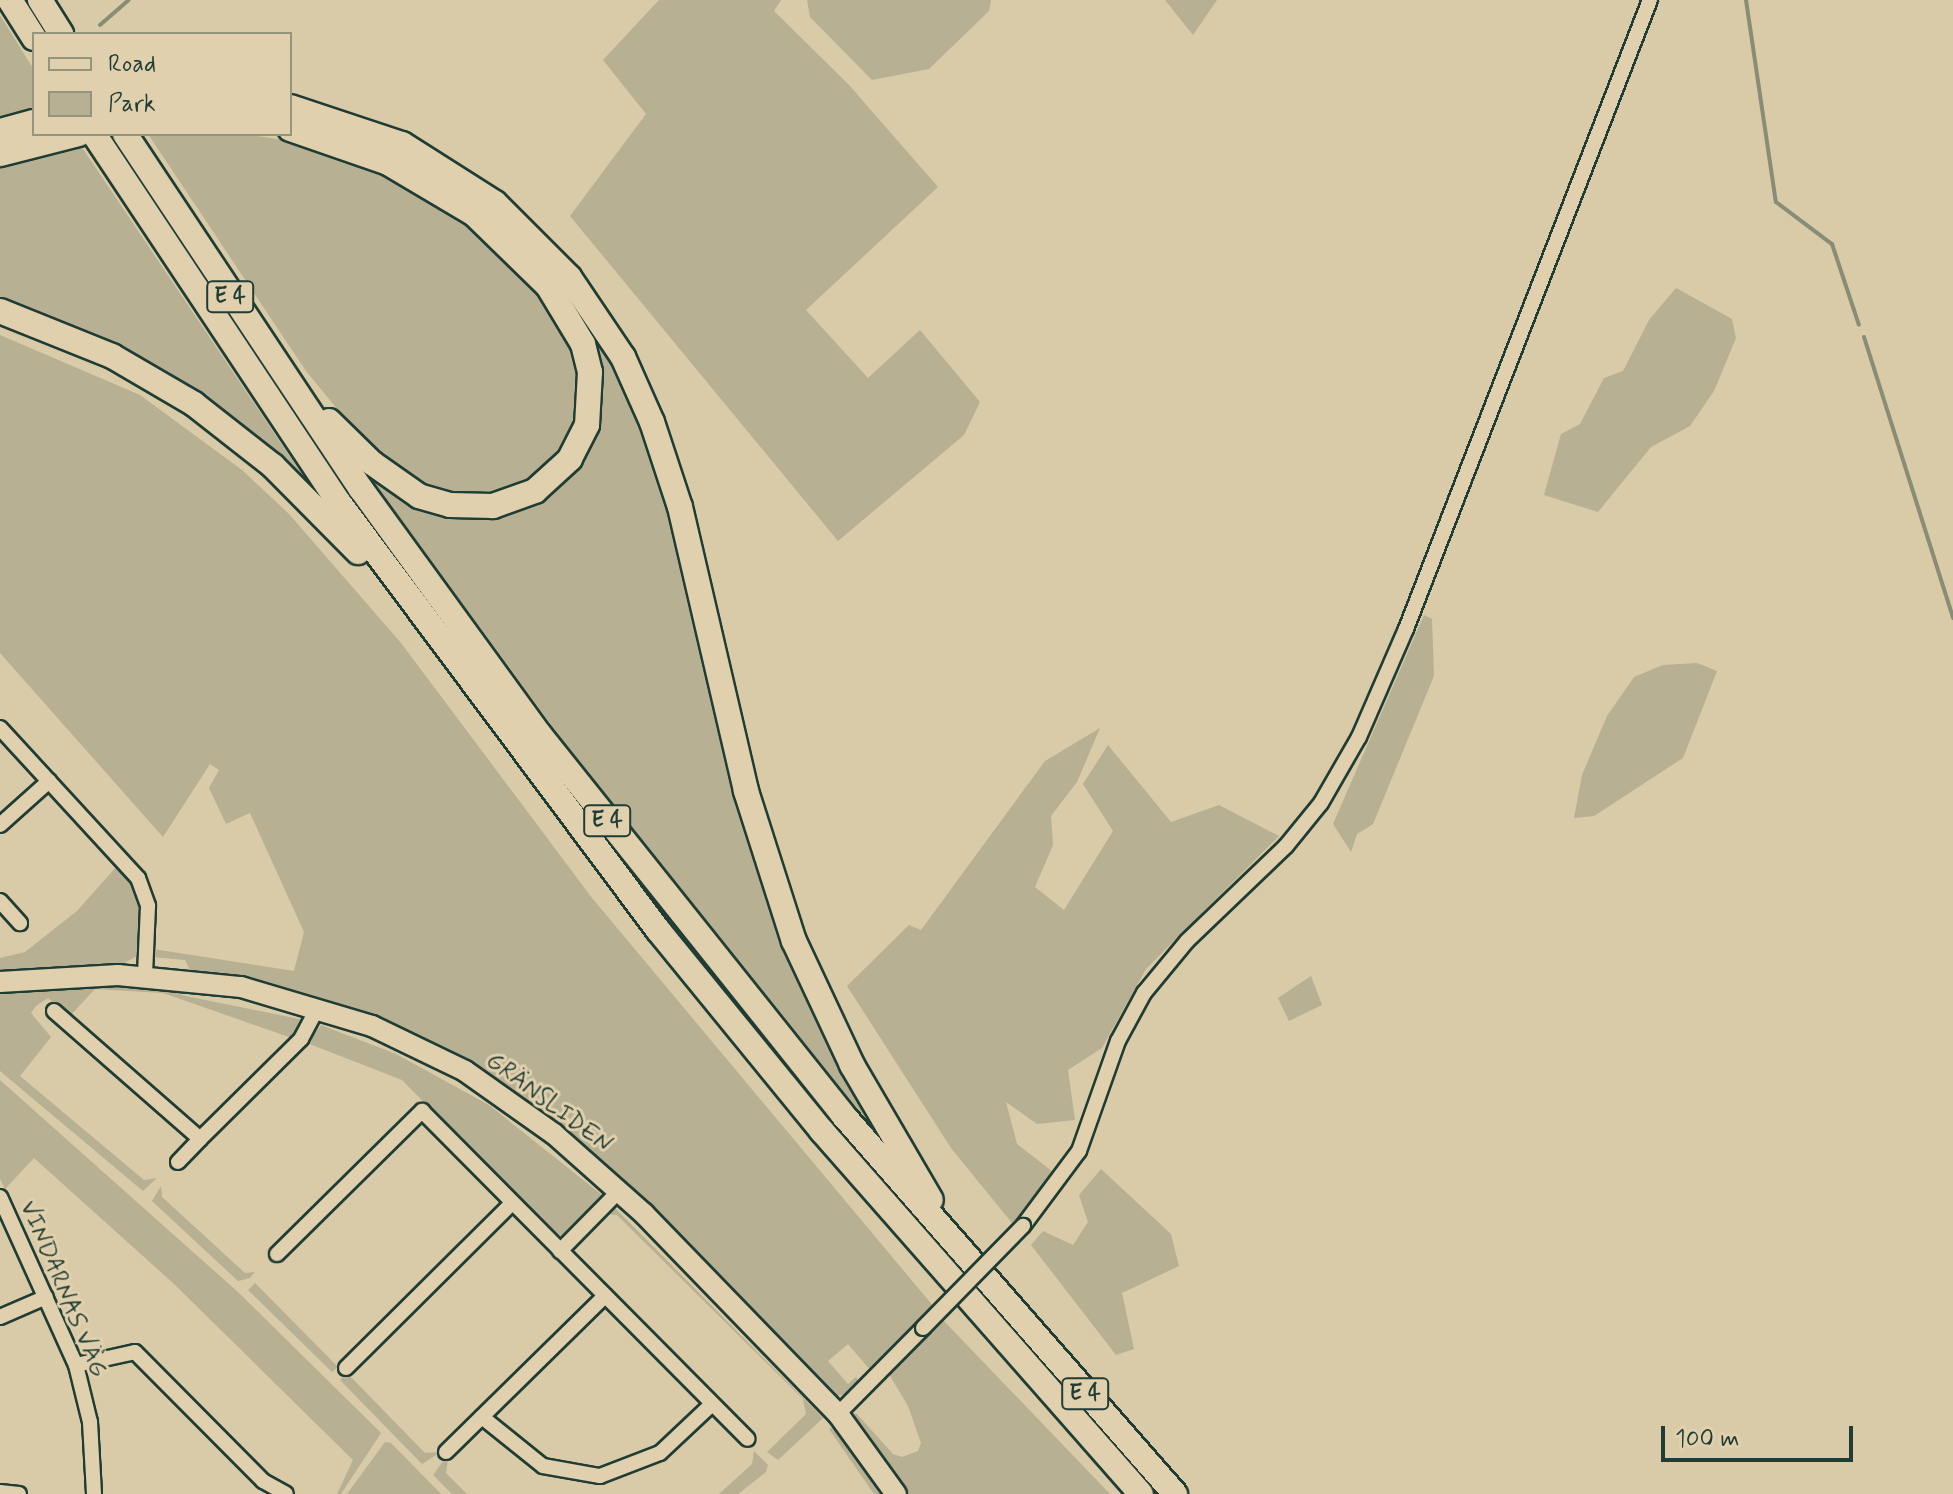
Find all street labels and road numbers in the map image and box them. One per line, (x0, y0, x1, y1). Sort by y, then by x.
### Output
road number: E 4 (206, 279, 254, 315)
road number: E 4 (583, 803, 631, 839)
street label: GRÄNSLIDEN (480, 1046, 618, 1160)
street label: VINDARNAS VÄG (13, 1197, 113, 1381)
road number: E 4 (1061, 1376, 1109, 1412)

